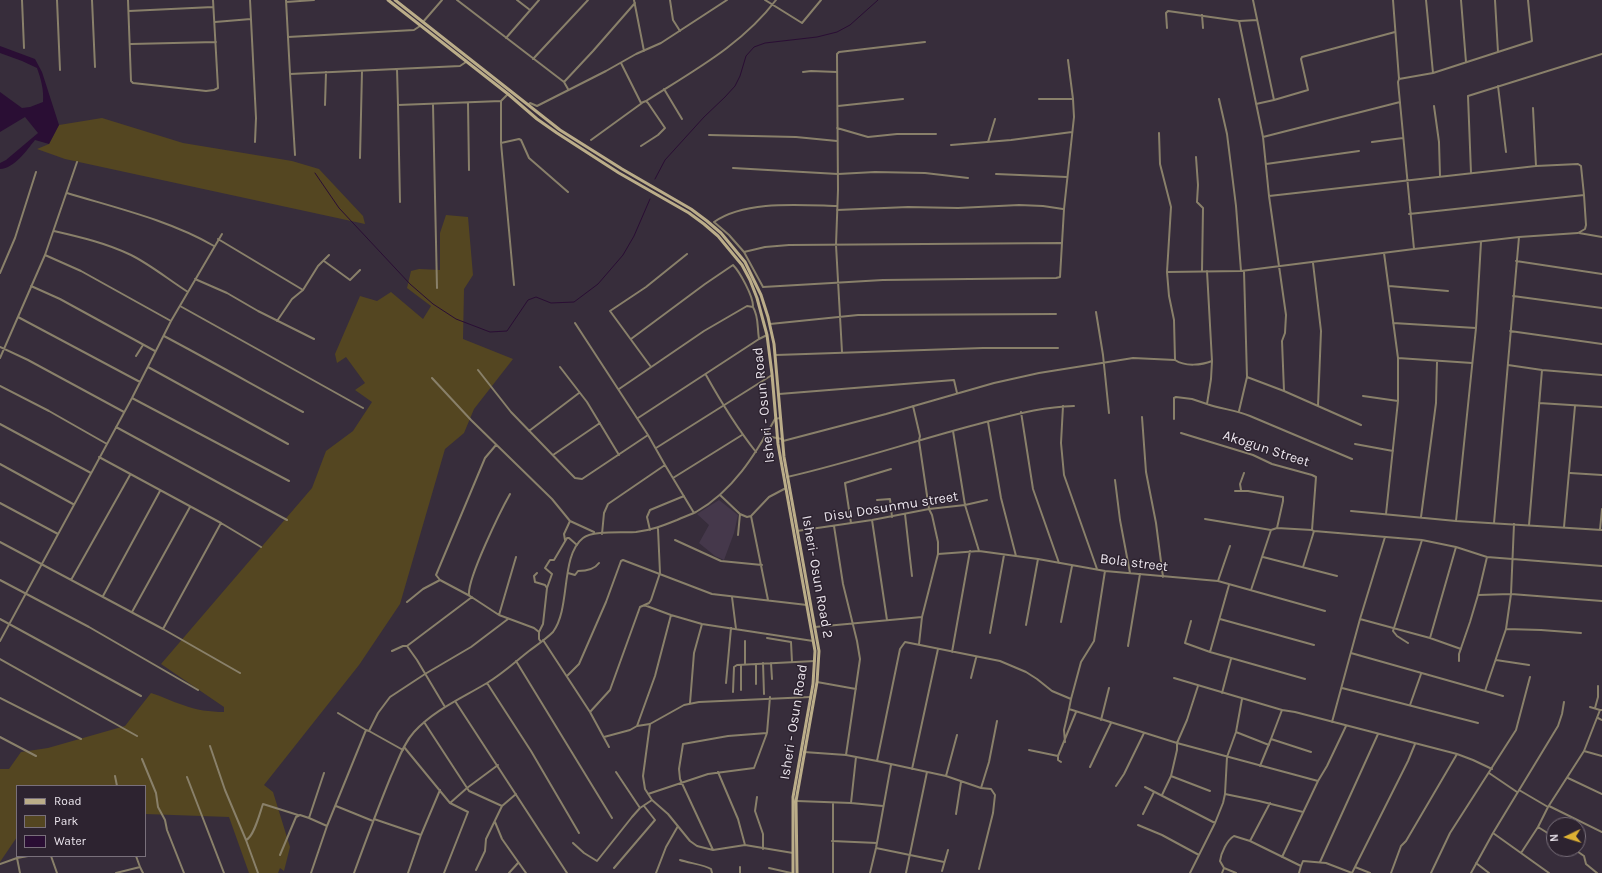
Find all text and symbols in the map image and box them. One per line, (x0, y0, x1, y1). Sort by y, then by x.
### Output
street label: Isheri - Osun Road (750, 346, 778, 464)
street label: Akogun Street (1221, 427, 1311, 471)
street label: Disu Dosunmu street (823, 488, 959, 526)
street label: Isheri- Osun Road 2 (798, 514, 836, 640)
street label: Bola street (1099, 550, 1169, 576)
street label: Isheri - Osun Road (777, 663, 811, 781)
legend (16, 785, 146, 857)
text: Road (54, 794, 82, 808)
text: Park (54, 814, 78, 828)
north arrow (1546, 817, 1586, 857)
text: N (1548, 833, 1561, 842)
text: Water (54, 834, 86, 848)

